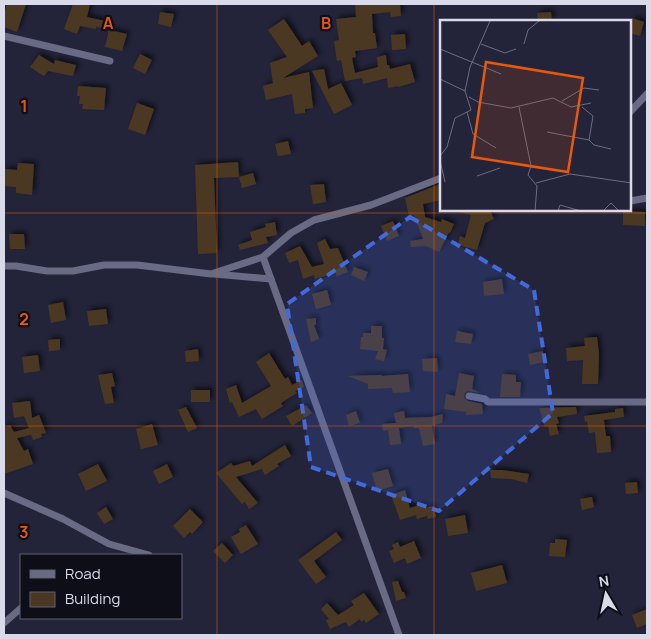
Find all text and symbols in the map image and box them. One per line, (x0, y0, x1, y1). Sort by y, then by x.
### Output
text: A (103, 12, 114, 34)
text: B (321, 12, 331, 34)
inset map (440, 20, 631, 211)
text: 1 (20, 95, 28, 117)
text: 2 (19, 308, 29, 330)
text: 3 (19, 521, 29, 543)
legend (20, 554, 182, 619)
text: Road (65, 563, 101, 584)
north arrow (581, 569, 631, 619)
text: N (597, 570, 610, 591)
text: Building (65, 588, 120, 609)

